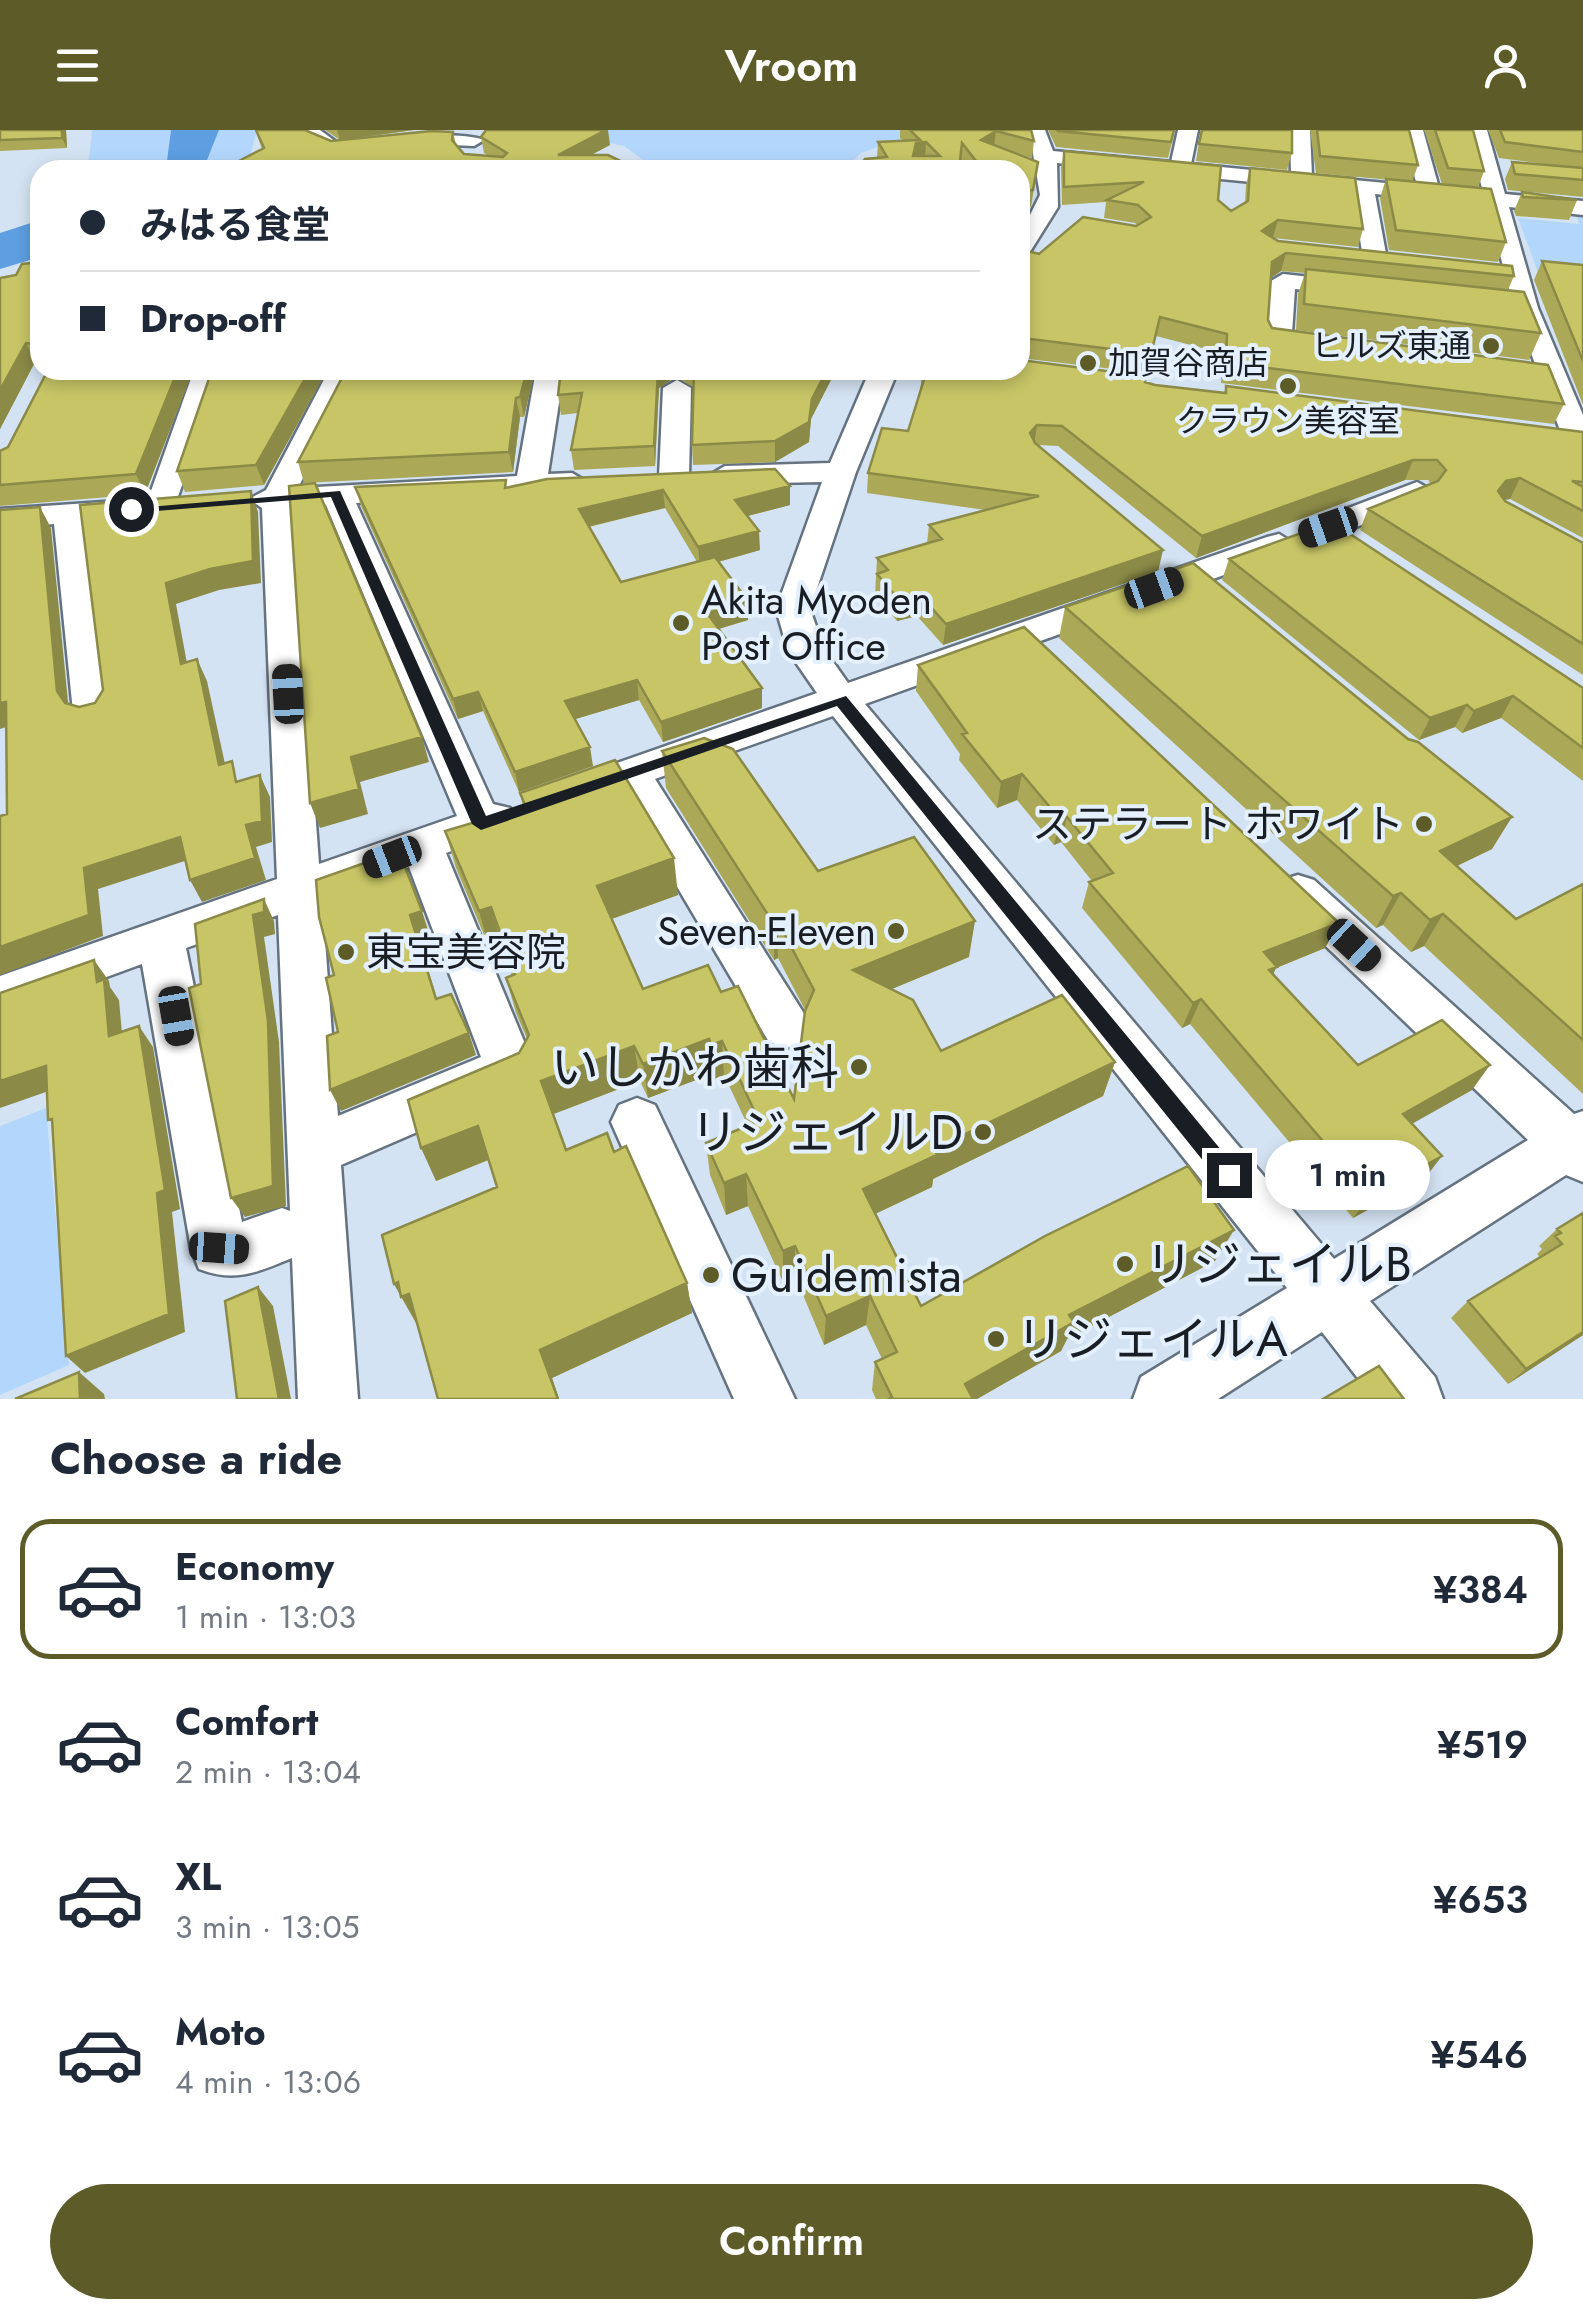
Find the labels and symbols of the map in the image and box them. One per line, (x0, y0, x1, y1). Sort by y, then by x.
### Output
place label: ヒルズ東通 (1311, 323, 1471, 369)
marker: ヒルズ東通 (1480, 335, 1502, 357)
place label: 加賀谷商店 (1108, 340, 1268, 386)
marker: 加賀谷商店 (1077, 352, 1099, 374)
marker: クラウン美容室 (1277, 375, 1299, 397)
place label: クラウン美容室 (1176, 398, 1400, 444)
route start (109, 487, 154, 532)
car (1295, 503, 1361, 551)
car (1121, 564, 1187, 612)
place label: Akita Myoden Post Office (701, 571, 932, 675)
marker: Akita Myoden Post Office (670, 612, 692, 634)
car (271, 663, 305, 725)
place label: ステラート ホワイト (1032, 795, 1404, 853)
marker: ステラート ホワイト (1413, 813, 1435, 835)
car (359, 832, 425, 882)
place label: Seven-Eleven (657, 902, 876, 960)
car (1322, 914, 1386, 976)
marker: Seven-Eleven (885, 920, 907, 942)
place label: 東宝美容院 (366, 923, 566, 981)
marker: 東宝美容院 (335, 941, 357, 963)
car (156, 984, 196, 1048)
place label: いしかわ歯科 (551, 1033, 839, 1102)
marker: いしかわ歯科 (848, 1056, 870, 1078)
place label: リジェイルD (690, 1098, 963, 1167)
marker: リジェイルD (972, 1121, 994, 1143)
callout: 1 min (1264, 1140, 1429, 1210)
route end (1207, 1153, 1252, 1198)
place label: リジェイルB (1145, 1230, 1412, 1299)
car (188, 1231, 250, 1265)
place label: Guidemista (731, 1241, 962, 1310)
marker: リジェイルB (1114, 1253, 1136, 1275)
marker: Guidemista (700, 1264, 722, 1286)
place label: リジェイルA (1016, 1305, 1288, 1374)
marker: リジェイルA (985, 1328, 1007, 1350)

